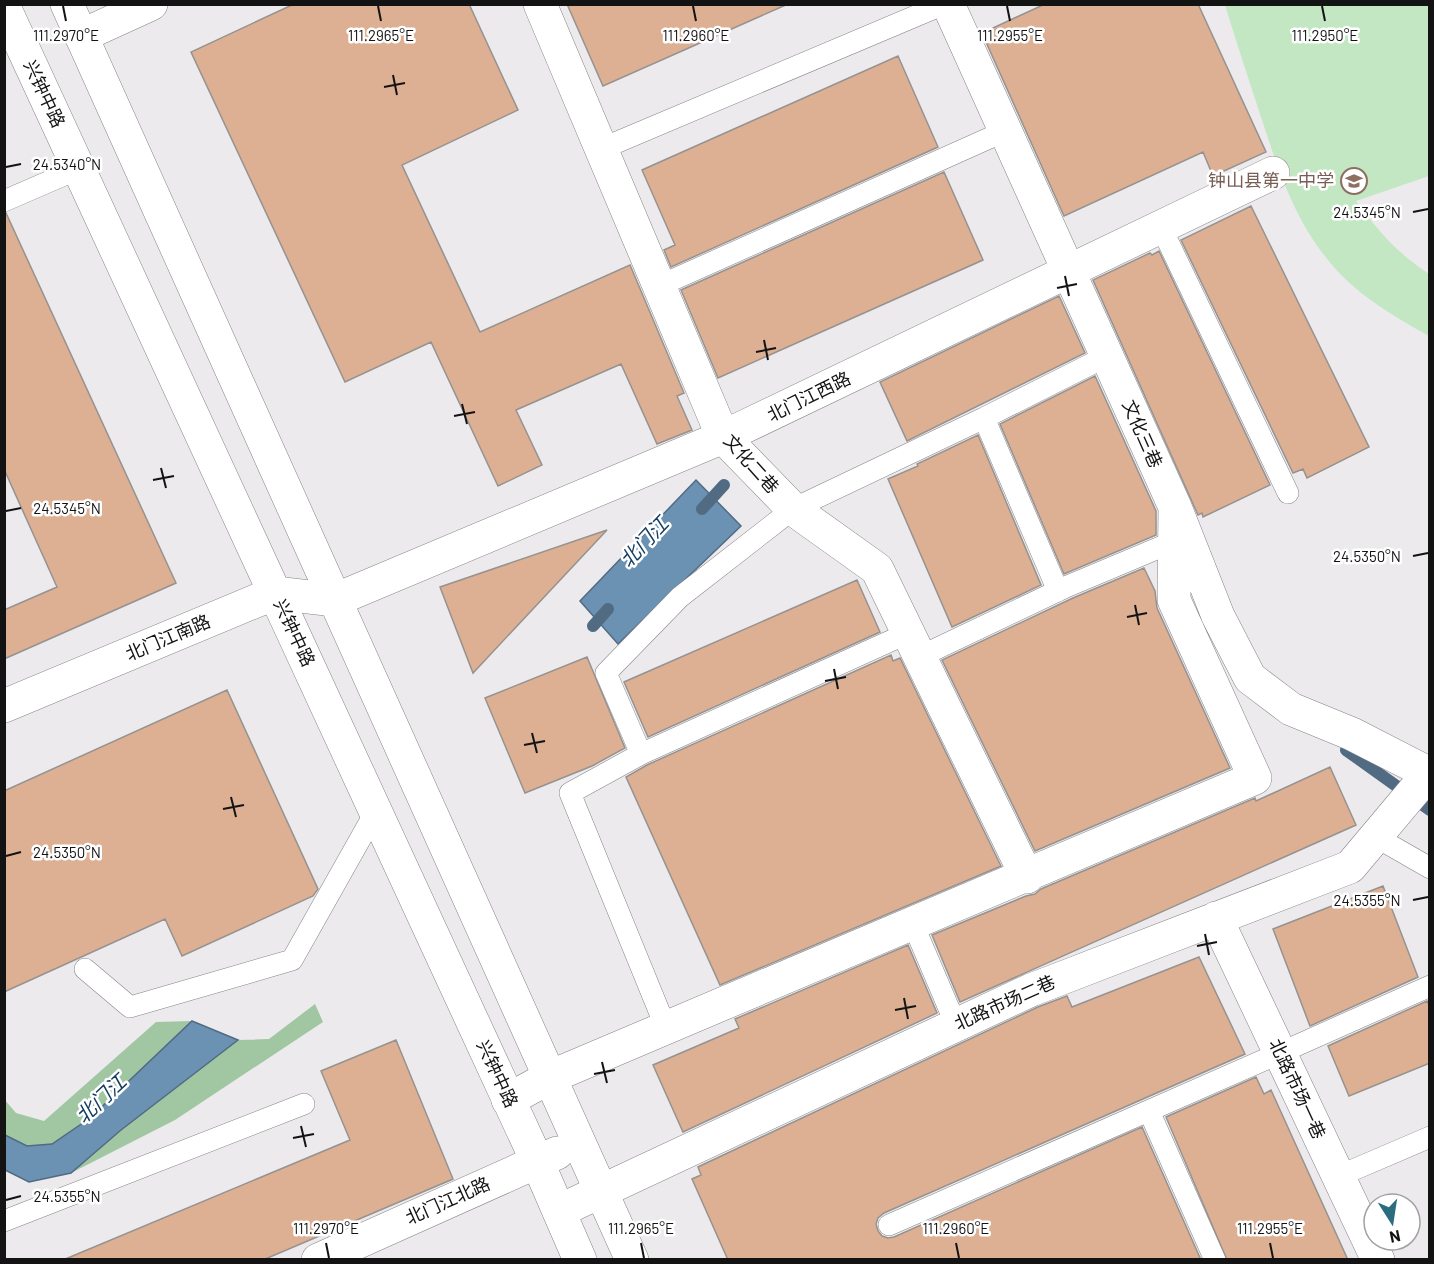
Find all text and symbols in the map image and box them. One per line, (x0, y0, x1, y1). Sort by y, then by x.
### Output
text: 111.2970°E (33, 26, 99, 44)
text: 111.2965°E (348, 26, 414, 44)
text: 111.2960°E (663, 26, 729, 44)
text: 111.2955°E (977, 26, 1043, 44)
text: 111.2950°E (1292, 26, 1358, 44)
street label: 兴钟中路 (20, 56, 70, 131)
text: 24.5340°N (33, 155, 101, 173)
school or university icon: 钟山县第一中学 (1339, 166, 1369, 196)
place label: 钟山县第一中学 (1208, 169, 1334, 191)
text: 24.5345°N (1333, 203, 1401, 221)
street label: 北门江西路 (763, 366, 854, 426)
street label: 文化三巷 (1118, 396, 1168, 471)
street label: 文化二巷 (719, 429, 784, 497)
text: 24.5345°N (33, 499, 101, 517)
water label: 北门江 (614, 510, 674, 571)
text: 24.5350°N (1333, 547, 1401, 565)
street label: 兴钟中路 (270, 595, 320, 670)
street label: 北门江南路 (122, 609, 213, 665)
text: 24.5350°N (33, 843, 101, 861)
text: 24.5355°N (1333, 891, 1401, 909)
street label: 北路市场二巷 (951, 970, 1058, 1034)
street label: 北路市场一巷 (1265, 1035, 1331, 1142)
street label: 兴钟中路 (473, 1036, 523, 1111)
water label: 北门江 (70, 1068, 132, 1128)
street label: 北门江北路 (402, 1172, 493, 1228)
text: 24.5355°N (33, 1187, 101, 1205)
north arrow (1362, 1192, 1422, 1252)
text: 111.2970°E (293, 1219, 359, 1237)
text: 111.2965°E (608, 1219, 674, 1237)
text: 111.2960°E (923, 1219, 989, 1237)
text: 111.2955°E (1237, 1219, 1303, 1237)
text: N (1388, 1227, 1402, 1248)

